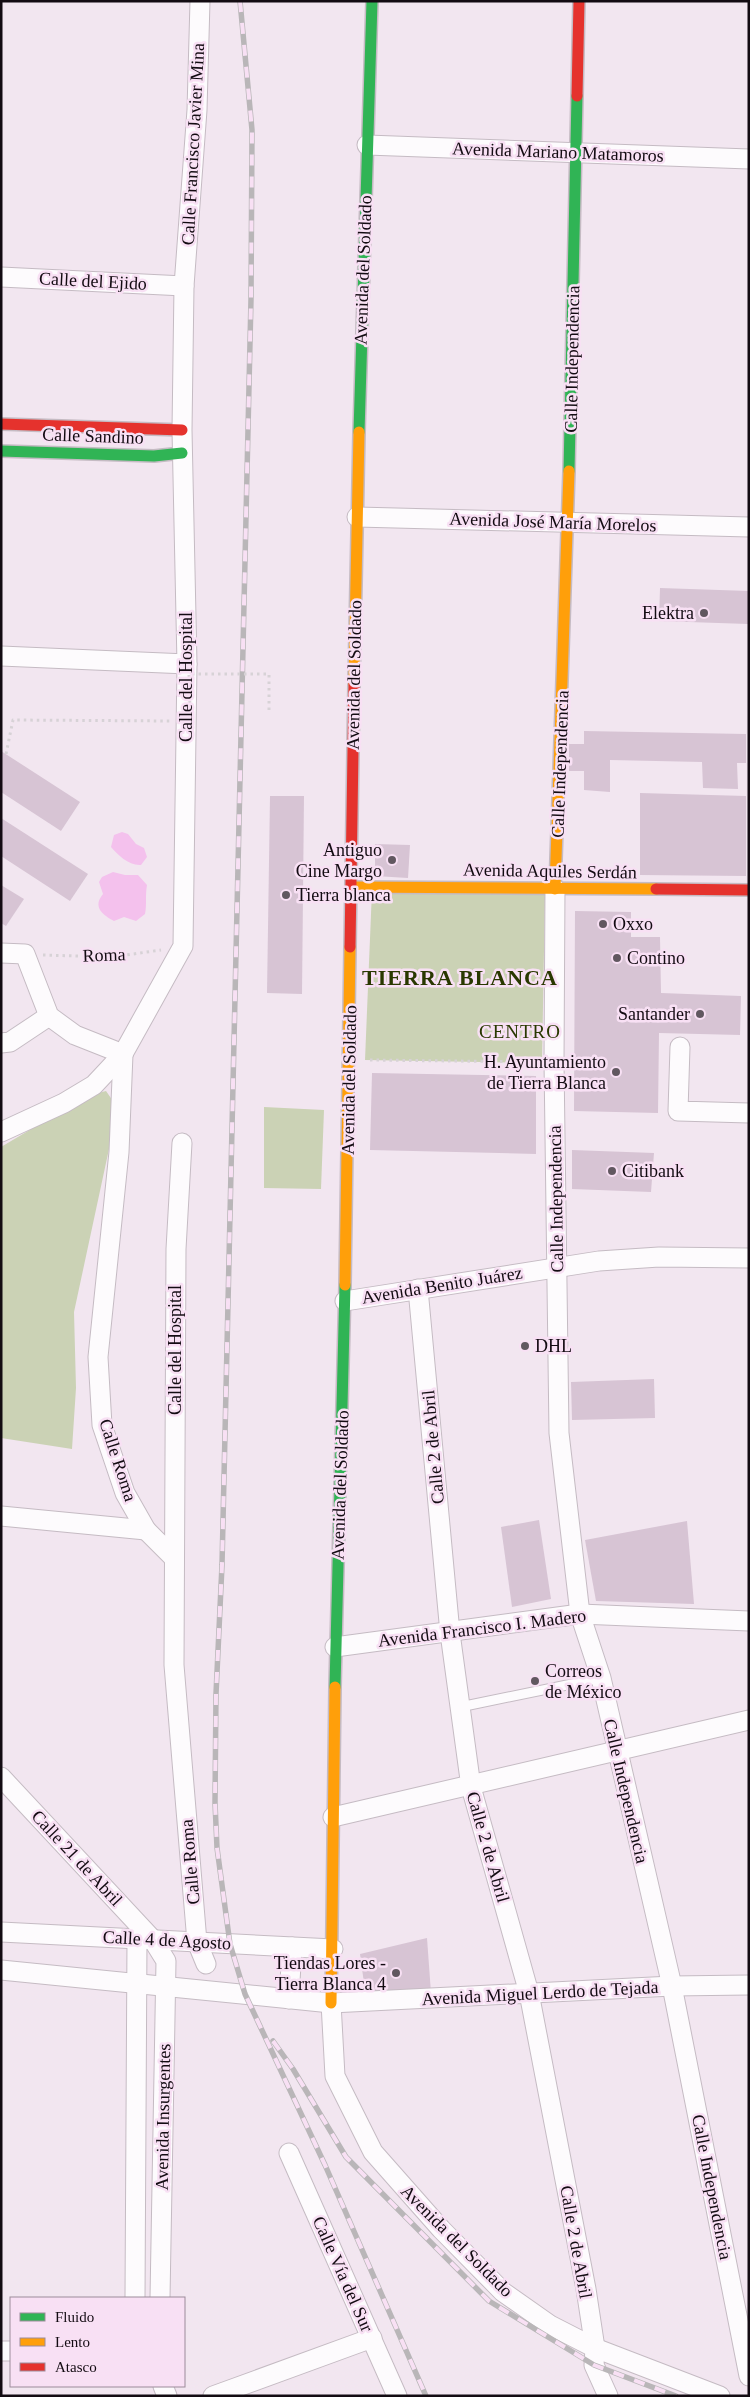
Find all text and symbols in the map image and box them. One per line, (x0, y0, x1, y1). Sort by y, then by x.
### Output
street label: Calle Francisco Javier Mina (178, 42, 208, 246)
street label: Avenida Mariano Matamoros (452, 138, 664, 166)
street label: Avenida del Soldado (350, 195, 376, 345)
street label: Calle del Ejido (39, 268, 147, 294)
street label: Calle Independencia (561, 285, 583, 433)
street label: Calle Sandino (42, 424, 144, 448)
street label: Avenida José María Morelos (449, 508, 657, 536)
street label: Avenida del Soldado (343, 600, 365, 750)
place label: Elektra (642, 603, 694, 623)
marker: Elektra (698, 607, 710, 619)
street label: Calle del Hospital (176, 612, 196, 742)
street label: Calle Independencia (547, 690, 573, 838)
place label: Antiguo Cine Margo (296, 840, 382, 881)
marker: Antiguo Cine Margo (386, 854, 398, 866)
street label: Avenida Aquiles Serdán (463, 859, 637, 883)
place label: Tierra blanca (296, 885, 391, 905)
marker: Tierra blanca (280, 889, 292, 901)
place label: Oxxo (613, 914, 653, 934)
marker: Oxxo (597, 918, 609, 930)
street label: Roma (82, 944, 126, 966)
place label: Contino (627, 948, 685, 968)
marker: Contino (611, 952, 623, 964)
district label: TIERRA BLANCA (362, 965, 558, 990)
place label: Santander (618, 1004, 690, 1024)
street label: Avenida del Soldado (338, 1005, 360, 1155)
marker: Santander (694, 1008, 706, 1020)
district label: CENTRO (479, 1021, 561, 1042)
place label: H. Ayuntamiento de Tierra Blanca (484, 1052, 606, 1093)
marker: H. Ayuntamiento de Tierra Blanca (610, 1066, 622, 1078)
street label: Calle Independencia (545, 1125, 567, 1273)
place label: Citibank (622, 1161, 684, 1181)
marker: Citibank (606, 1165, 618, 1177)
street label: Avenida Benito Juárez (360, 1262, 524, 1308)
street label: Calle del Hospital (165, 1285, 185, 1415)
place label: DHL (535, 1336, 572, 1356)
marker: DHL (519, 1340, 531, 1352)
street label: Calle 2 de Abril (418, 1389, 448, 1505)
street label: Avenida del Soldado (327, 1410, 353, 1560)
street label: Calle Roma (95, 1416, 141, 1504)
street label: Avenida Francisco I. Madero (377, 1605, 587, 1651)
place label: Correos de México (545, 1661, 621, 1702)
marker: Correos de México (529, 1675, 541, 1687)
street label: Calle Independencia (600, 1717, 652, 1865)
street label: Calle 2 de Abril (463, 1789, 513, 1905)
street label: Calle 21 de Abril (28, 1806, 126, 1910)
street label: Calle Roma (176, 1819, 204, 1905)
street label: Calle 4 de Agosto (102, 1927, 232, 1953)
place label: Tiendas Lores - Tierra Blanca 4 (274, 1953, 386, 1994)
marker: Tiendas Lores - Tierra Blanca 4 (390, 1967, 402, 1979)
street label: Avenida Miguel Lerdo de Tejada (421, 1977, 659, 2009)
street label: Avenida Insurgentes (152, 2043, 174, 2191)
street label: Calle Independencia (688, 2113, 736, 2261)
street label: Avenida del Soldado (397, 2181, 517, 2301)
street label: Calle 2 de Abril (556, 2184, 596, 2300)
street label: Calle Vía del Sur (309, 2213, 377, 2335)
legend (10, 2297, 185, 2387)
text: Fluido (55, 2309, 94, 2325)
text: Lento (55, 2334, 90, 2350)
text: Atasco (55, 2359, 97, 2375)

